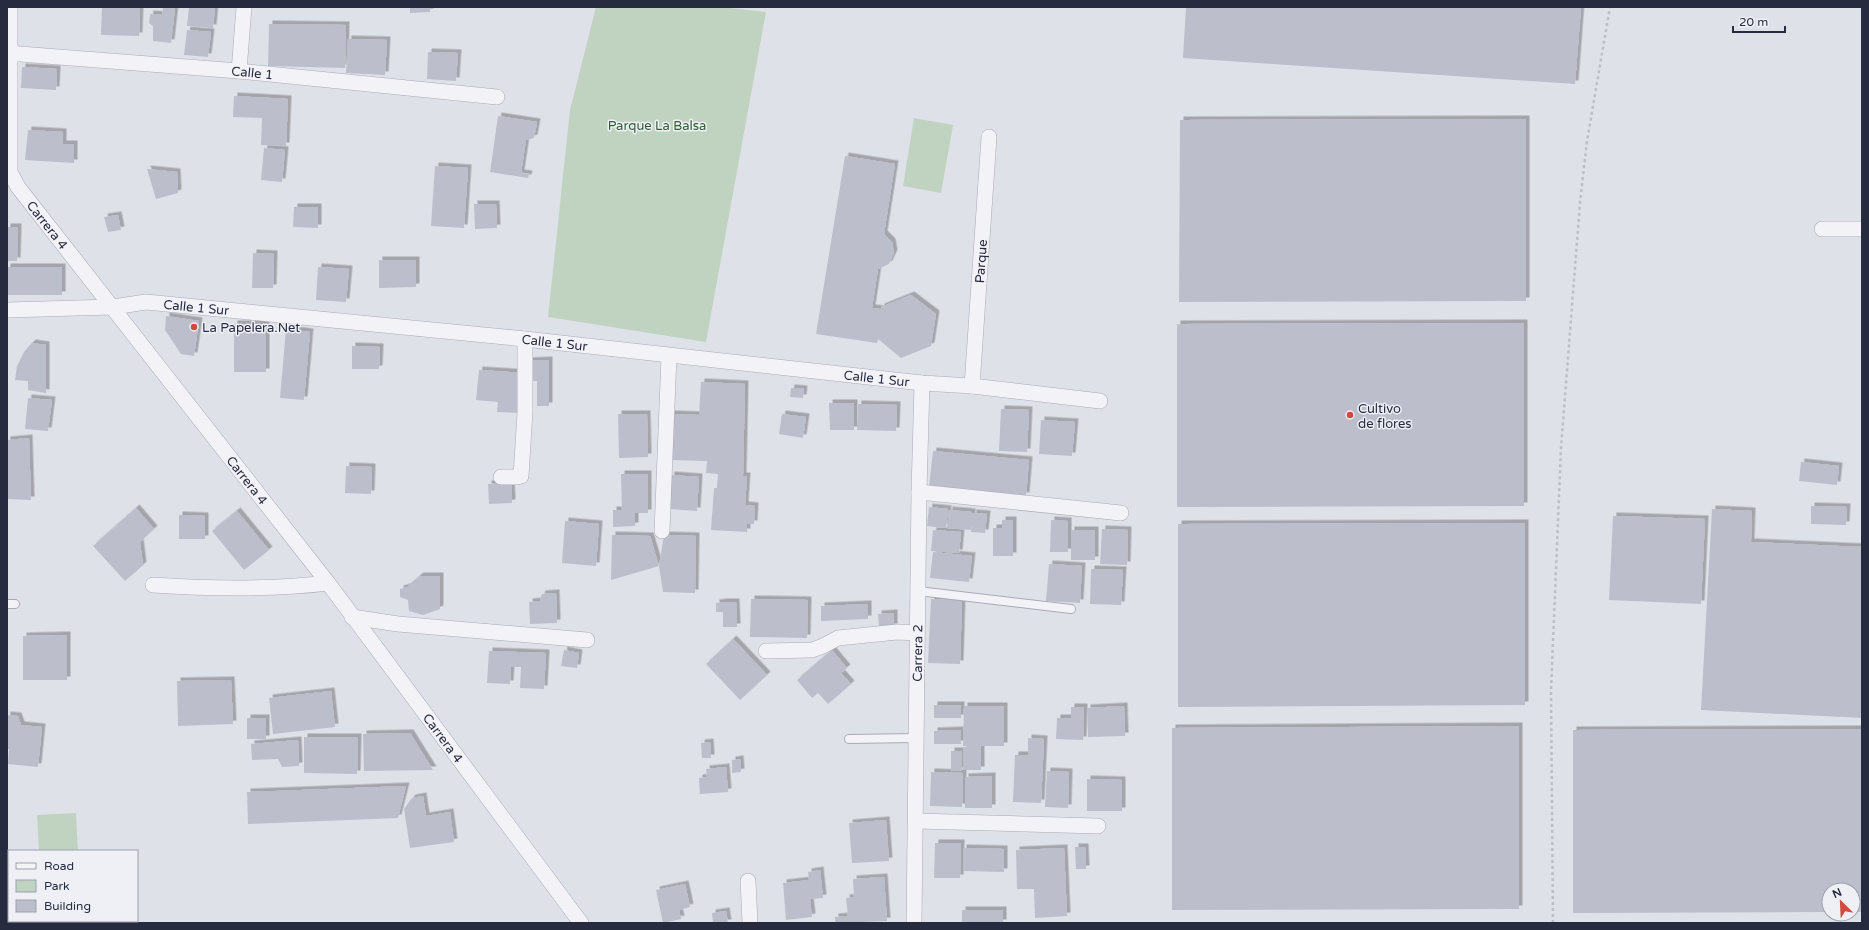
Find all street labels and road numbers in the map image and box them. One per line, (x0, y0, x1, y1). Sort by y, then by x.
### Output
street label: Calle 1 (231, 63, 274, 83)
street label: Carrera 4 (23, 198, 71, 253)
street label: Parque (972, 239, 991, 284)
street label: Calle 1 Sur (163, 297, 230, 319)
street label: Calle 1 Sur (521, 332, 588, 355)
street label: Calle 1 Sur (843, 367, 910, 391)
street label: Carrera 4 (223, 453, 270, 508)
street label: Carrera 2 (910, 624, 926, 682)
street label: Carrera 4 (419, 711, 466, 766)

